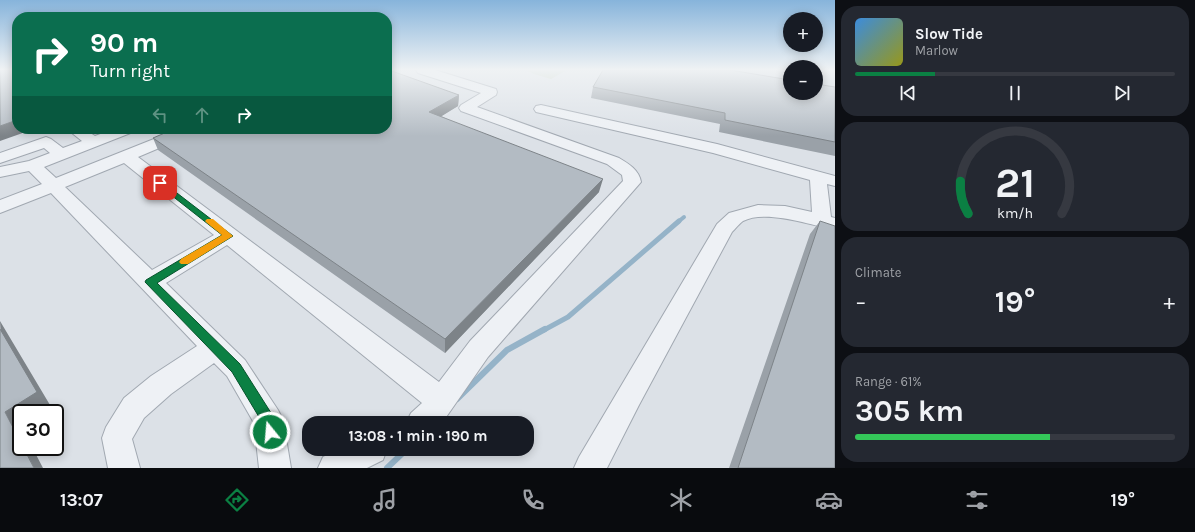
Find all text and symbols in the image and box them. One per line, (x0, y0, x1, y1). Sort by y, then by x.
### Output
map controls (783, 12, 823, 100)
button: + (783, 12, 823, 52)
text: Slow Tide (915, 25, 983, 43)
text: 90 m (90, 26, 158, 59)
icon: right (24, 28, 76, 80)
text: Marlow (915, 43, 958, 58)
text: Turn right (90, 60, 170, 82)
button: − (783, 60, 823, 100)
icon: previous (897, 82, 919, 104)
icon: pause (1004, 82, 1026, 104)
icon: next (1111, 82, 1133, 104)
icon: left (149, 104, 171, 126)
icon: ahead (191, 104, 213, 126)
icon: right (233, 104, 255, 126)
text: 21 (995, 159, 1035, 207)
pin (143, 166, 177, 200)
icon: arrive (149, 172, 171, 194)
text: km/h (997, 205, 1033, 222)
text: Climate (855, 265, 901, 280)
text: 19° (995, 284, 1035, 320)
text: − (855, 289, 867, 315)
text: + (1163, 289, 1175, 315)
text: Range · 61% (855, 374, 922, 389)
text: 305 km (855, 393, 964, 429)
speed limit sign: 30 (12, 404, 64, 456)
position arrow (249, 411, 291, 453)
text: 13:08 · 1 min · 190 m (348, 427, 488, 445)
icon: directions (223, 486, 251, 514)
icon: music (371, 486, 399, 514)
icon: phone (519, 486, 547, 514)
icon: climate (667, 486, 695, 514)
icon: car (815, 486, 843, 514)
icon: filters (963, 486, 991, 514)
text: 13:07 (60, 489, 103, 511)
text: 19° (1111, 489, 1135, 511)

